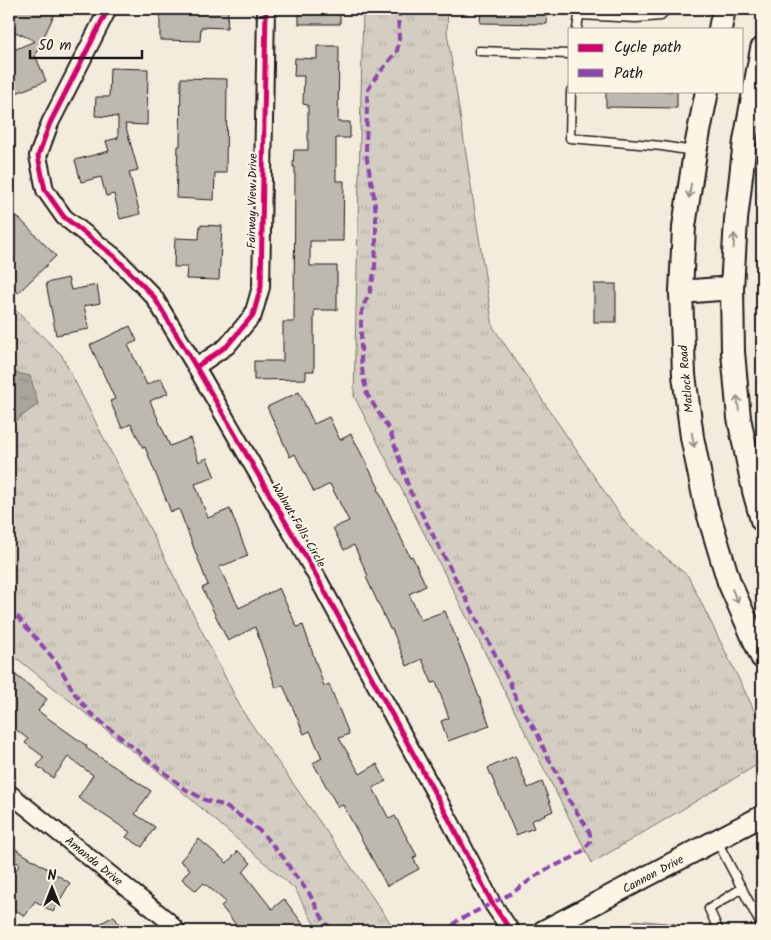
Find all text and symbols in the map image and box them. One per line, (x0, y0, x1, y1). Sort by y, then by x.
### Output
scale bar (30, 28, 142, 60)
legend (568, 28, 744, 92)
text: 50 m (38, 34, 72, 58)
text: Cycle path (614, 36, 681, 60)
text: Path (614, 62, 643, 86)
street label: Fairway View Drive (242, 153, 263, 249)
one-way arrow (684, 183, 694, 199)
one-way arrow (730, 234, 739, 250)
street label: Matlock Road (674, 343, 699, 414)
one-way arrow (733, 396, 743, 412)
one-way arrow (689, 431, 698, 447)
street label: Walnut Falls Circle (267, 479, 331, 572)
one-way arrow (731, 588, 741, 603)
street label: Amanda Drive (60, 832, 127, 891)
street label: Cannon Drive (619, 850, 688, 899)
north arrow (28, 862, 78, 912)
text: N (48, 865, 57, 887)

